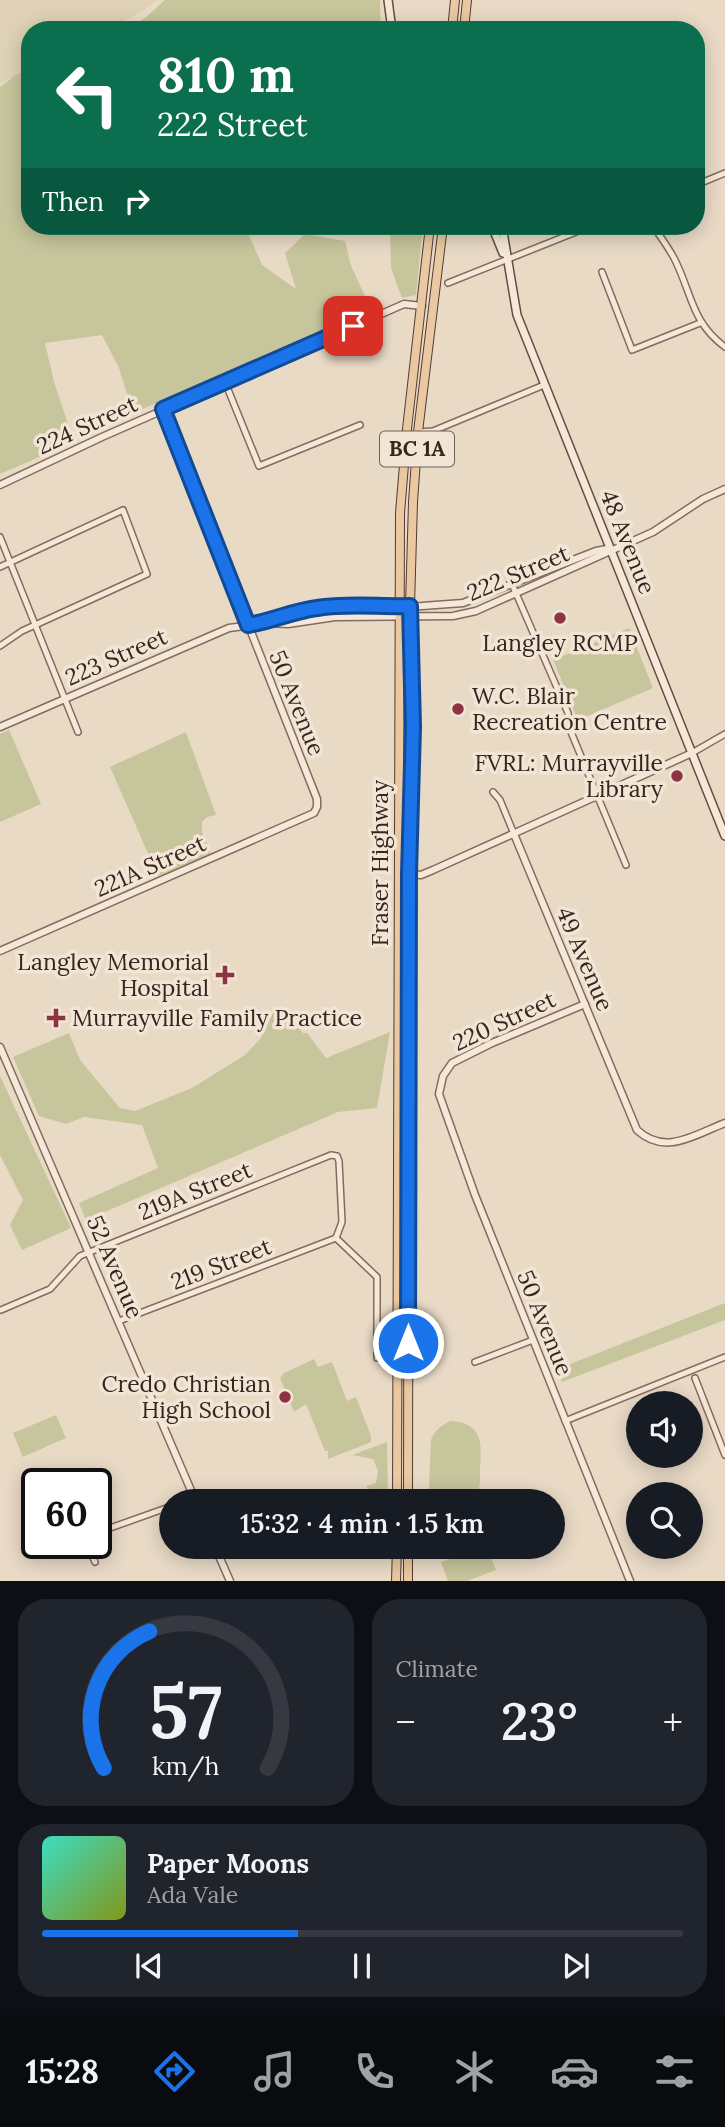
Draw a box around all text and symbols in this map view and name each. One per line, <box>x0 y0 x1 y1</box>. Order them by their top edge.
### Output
text: 810 m <box>157 43 294 105</box>
icon: left <box>42 49 133 140</box>
text: 222 Street <box>157 104 308 145</box>
icon: right <box>118 182 156 220</box>
text: Then <box>42 185 104 218</box>
pin <box>323 296 383 356</box>
icon: arrive <box>334 307 372 345</box>
street label: 224 Street <box>32 389 142 460</box>
road number: BC 1A <box>380 432 454 466</box>
street label: 48 Avenue <box>595 486 662 598</box>
street label: 222 Street <box>462 538 573 607</box>
marker: Langley RCMP <box>552 610 568 626</box>
street label: 223 Street <box>60 621 171 692</box>
place label: Langley RCMP <box>482 628 638 657</box>
street label: 50 Avenue <box>263 646 332 760</box>
place label: W.C. Blair Recreation Centre <box>472 681 667 736</box>
marker: W.C. Blair Recreation Centre <box>450 701 466 717</box>
place label: FVRL: Murrayville Library <box>474 748 664 803</box>
marker: FVRL: Murrayville Library <box>669 768 685 784</box>
street label: Fraser Highway <box>365 779 394 946</box>
street label: 221A Street <box>90 828 210 903</box>
street label: 49 Avenue <box>551 903 620 1015</box>
place label: Langley Memorial Hospital <box>17 947 209 1002</box>
marker: Langley Memorial Hospital <box>215 965 235 985</box>
street label: 220 Street <box>448 984 560 1057</box>
place label: Murrayville Family Practice <box>72 1003 362 1032</box>
marker: Murrayville Family Practice <box>46 1008 66 1028</box>
street label: 219A Street <box>134 1155 256 1226</box>
street label: 52 Avenue <box>81 1211 150 1323</box>
street label: 219 Street <box>166 1231 275 1296</box>
street label: 50 Avenue <box>511 1266 580 1380</box>
position arrow <box>371 1306 445 1380</box>
place label: Credo Christian High School <box>101 1369 271 1424</box>
marker: Credo Christian High School <box>277 1389 293 1405</box>
map controls <box>626 1391 703 1559</box>
button: sound <box>626 1391 703 1468</box>
speed limit sign: 60 <box>21 1468 112 1559</box>
button: search <box>626 1482 703 1559</box>
text: 15:32 · 4 min · 1.5 km <box>240 1507 484 1540</box>
text: Climate <box>396 1654 478 1683</box>
text: 57 <box>149 1666 222 1759</box>
text: 23° <box>501 1688 578 1754</box>
text: − <box>396 1698 416 1746</box>
text: + <box>663 1698 683 1746</box>
text: km/h <box>152 1750 220 1782</box>
text: Paper Moons <box>147 1847 309 1880</box>
text: Ada Vale <box>147 1880 238 1909</box>
icon: previous <box>130 1947 168 1985</box>
icon: pause <box>343 1947 381 1985</box>
icon: next <box>557 1947 595 1985</box>
icon: directions <box>150 2047 199 2096</box>
icon: music <box>250 2047 299 2096</box>
icon: phone <box>350 2047 399 2096</box>
icon: climate <box>450 2047 499 2096</box>
icon: car <box>550 2047 599 2096</box>
icon: filters <box>650 2047 699 2096</box>
text: 15:28 <box>26 2051 99 2092</box>

